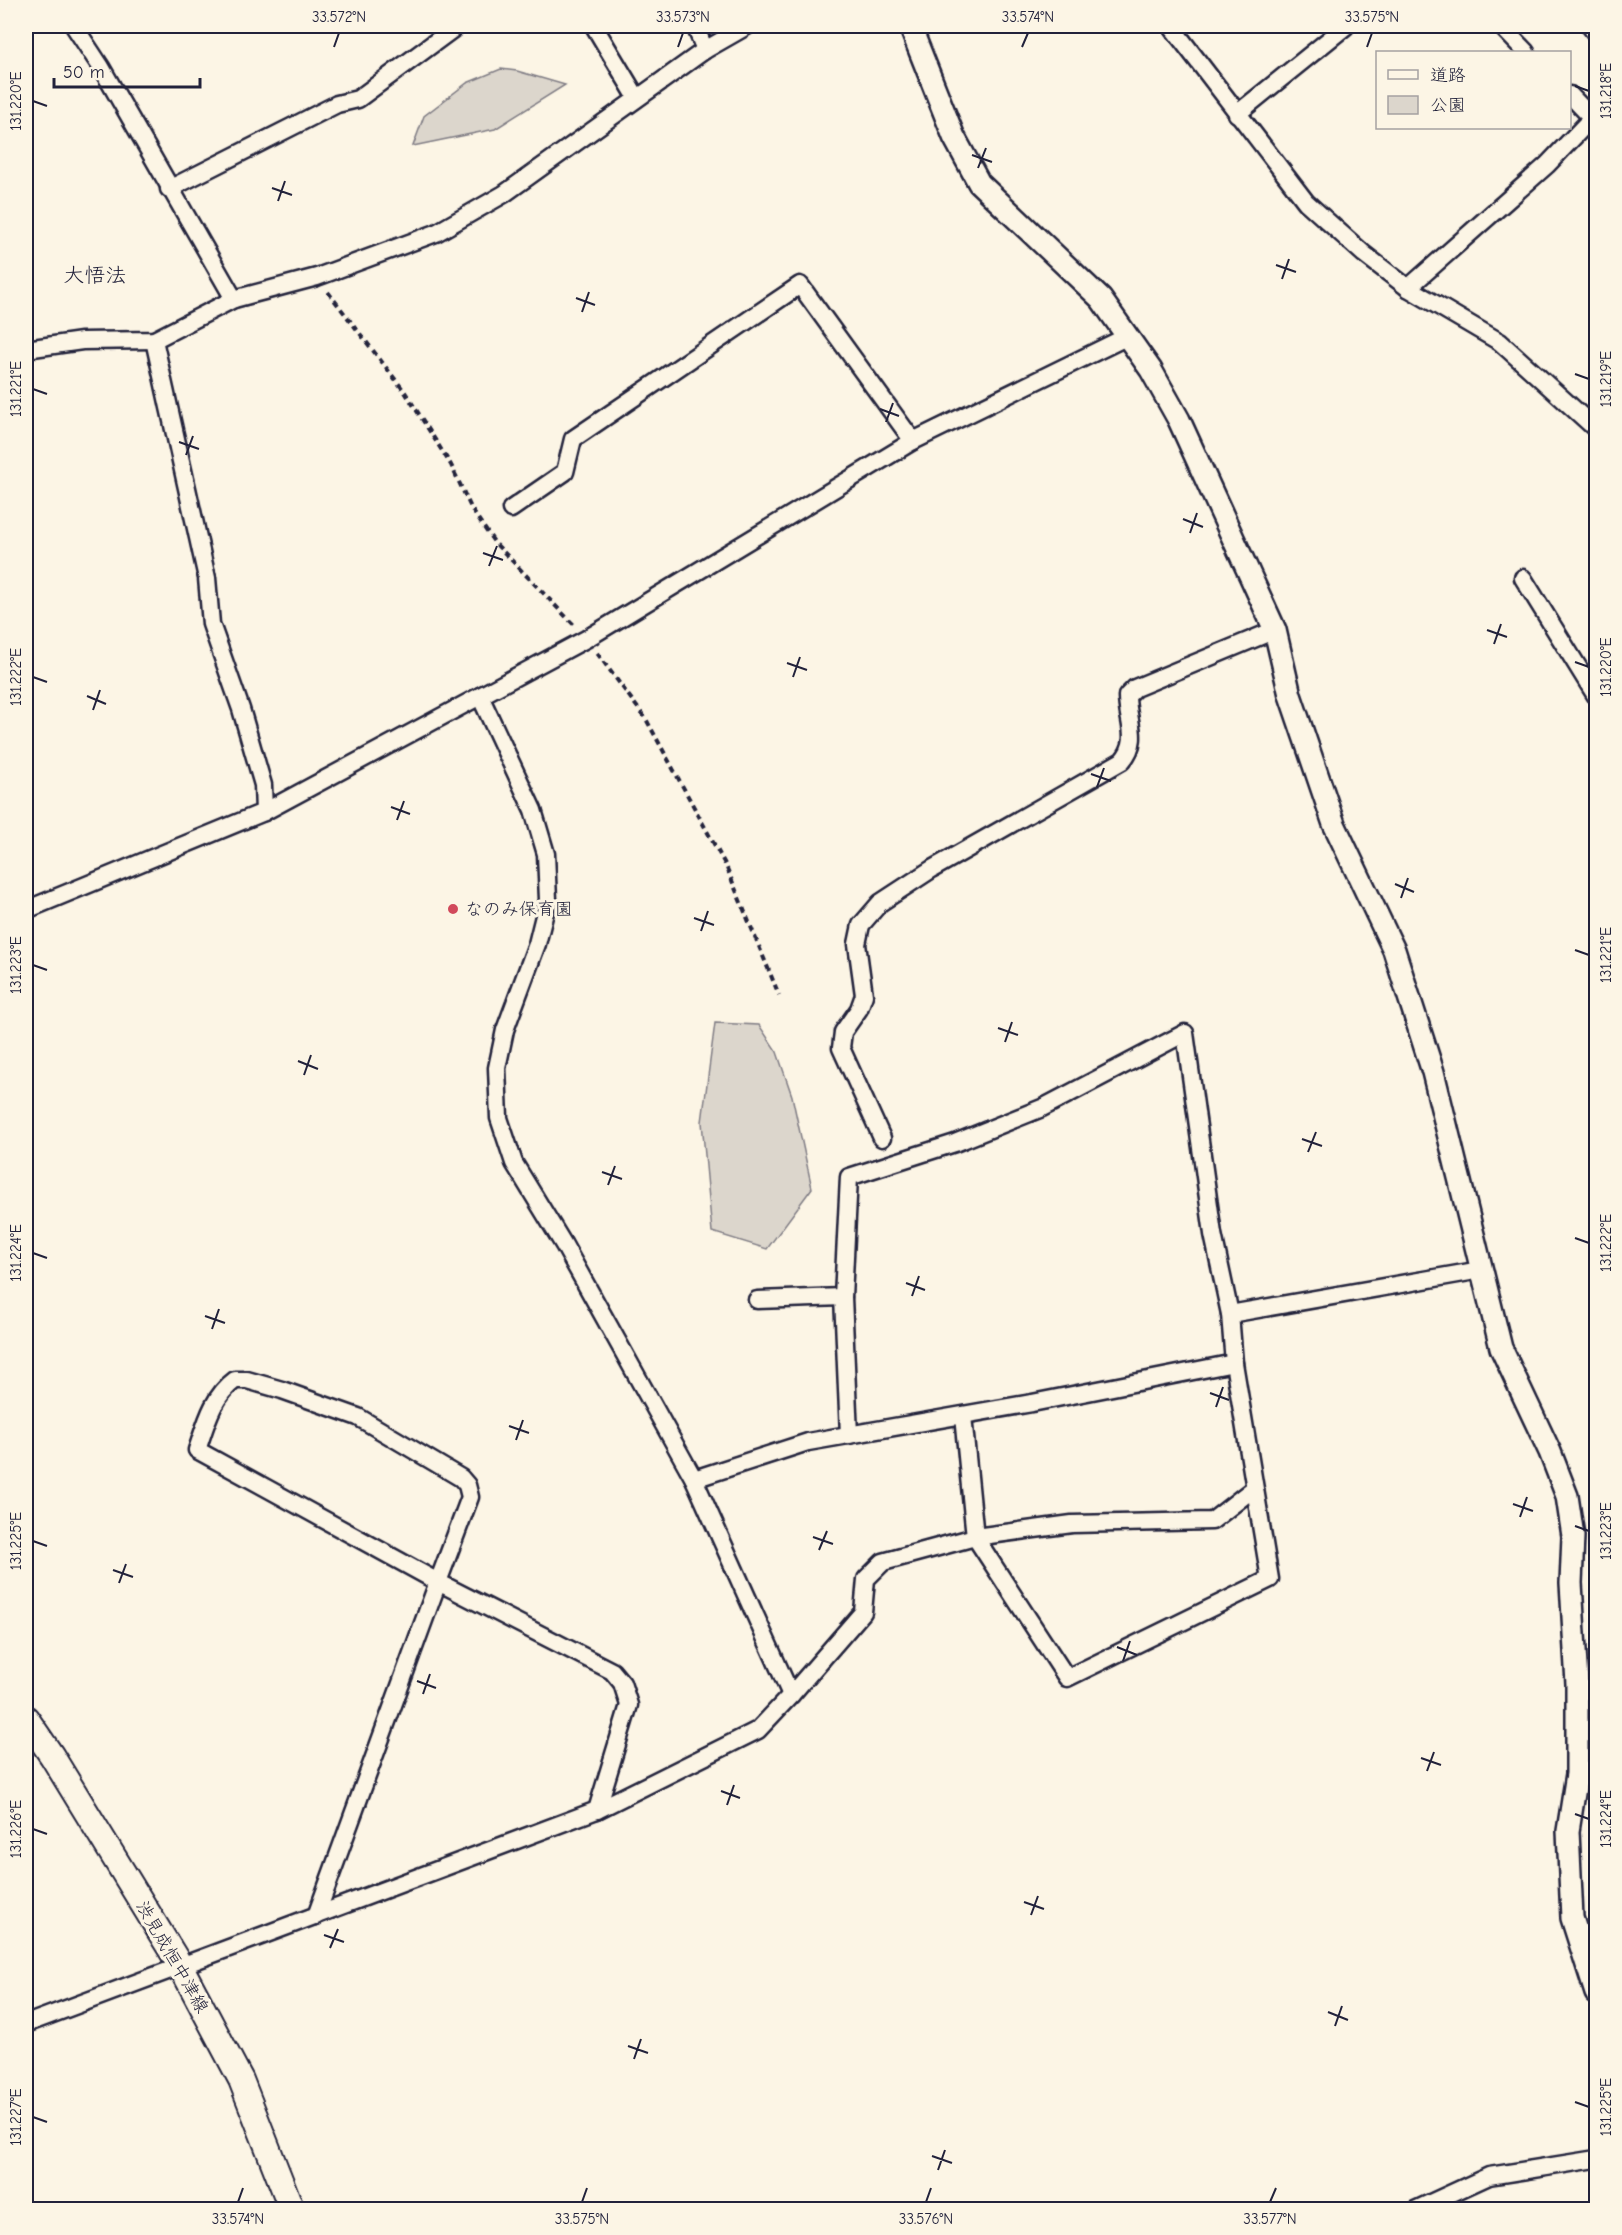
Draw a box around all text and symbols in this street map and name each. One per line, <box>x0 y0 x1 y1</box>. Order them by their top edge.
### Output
text: 33.572°N <box>312 8 366 26</box>
text: 33.573°N <box>656 8 710 26</box>
text: 33.574°N <box>1002 8 1054 26</box>
text: 33.575°N <box>1345 8 1399 26</box>
scale bar <box>54 51 200 89</box>
legend <box>1376 51 1571 129</box>
text: 50 m <box>63 62 105 83</box>
text: 131.218°E <box>1597 63 1615 119</box>
text: 道路 <box>1430 65 1466 86</box>
text: 131.220°E <box>7 71 25 131</box>
text: 公園 <box>1430 95 1466 116</box>
district label: 大悟法 <box>64 263 127 287</box>
text: 131.219°E <box>1597 351 1615 407</box>
text: 131.221°E <box>7 361 25 417</box>
text: 131.220°E <box>1597 637 1615 697</box>
text: 131.222°E <box>7 648 25 706</box>
place label: なのみ保育園 <box>465 899 573 920</box>
marker: なのみ保育園 <box>446 902 460 916</box>
text: 131.221°E <box>1597 927 1615 983</box>
text: 131.223°E <box>7 936 25 994</box>
text: 131.222°E <box>1597 1214 1615 1272</box>
text: 131.224°E <box>7 1224 25 1282</box>
text: 131.223°E <box>1597 1502 1615 1560</box>
text: 131.225°E <box>7 1512 25 1570</box>
text: 131.224°E <box>1597 1790 1615 1848</box>
text: 131.226°E <box>7 1800 25 1858</box>
street label: 渋見成恒中津線 <box>131 1897 213 2017</box>
text: 131.225°E <box>1597 2078 1615 2136</box>
text: 131.227°E <box>7 2088 25 2146</box>
text: 33.574°N <box>212 2210 264 2228</box>
text: 33.575°N <box>555 2210 609 2228</box>
text: 33.576°N <box>899 2210 953 2228</box>
text: 33.577°N <box>1243 2210 1297 2228</box>

